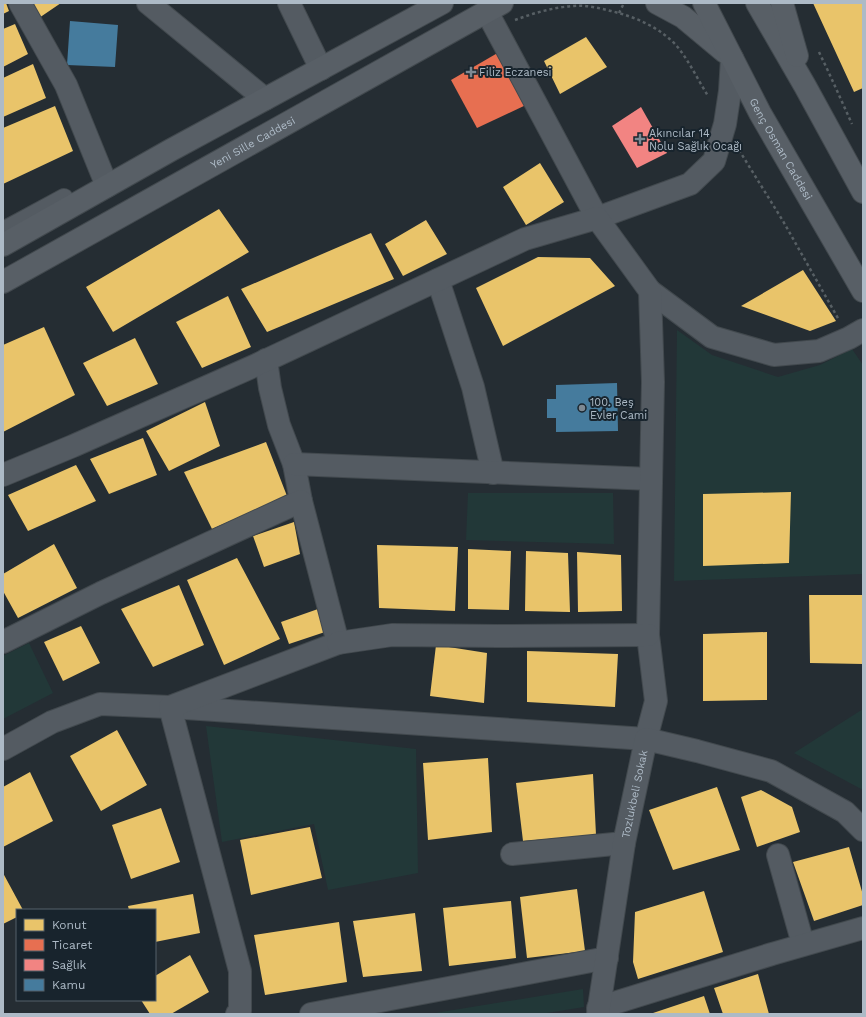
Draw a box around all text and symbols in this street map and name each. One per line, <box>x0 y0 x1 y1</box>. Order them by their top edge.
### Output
place label: Filiz Eczanesi <box>479 66 552 79</box>
marker: Filiz Eczanesi <box>466 67 476 77</box>
street label: Genç Osman Caddesi <box>747 96 815 202</box>
street label: Yeni Sille Caddesi <box>208 114 297 171</box>
place label: Akıncılar 14 Nolu Sağlık Ocağı <box>649 127 742 153</box>
marker: Akıncılar 14 Nolu Sağlık Ocağı <box>634 133 646 145</box>
place label: 100. Beş Evler Cami <box>590 396 647 422</box>
marker: 100. Beş Evler Cami <box>577 403 587 413</box>
street label: Tozlukbeli Sokak <box>619 749 650 839</box>
legend <box>16 909 156 1001</box>
text: Konut <box>52 918 86 932</box>
text: Ticaret <box>52 938 92 952</box>
text: Sağlık <box>52 958 87 972</box>
text: Kamu <box>52 978 85 992</box>

